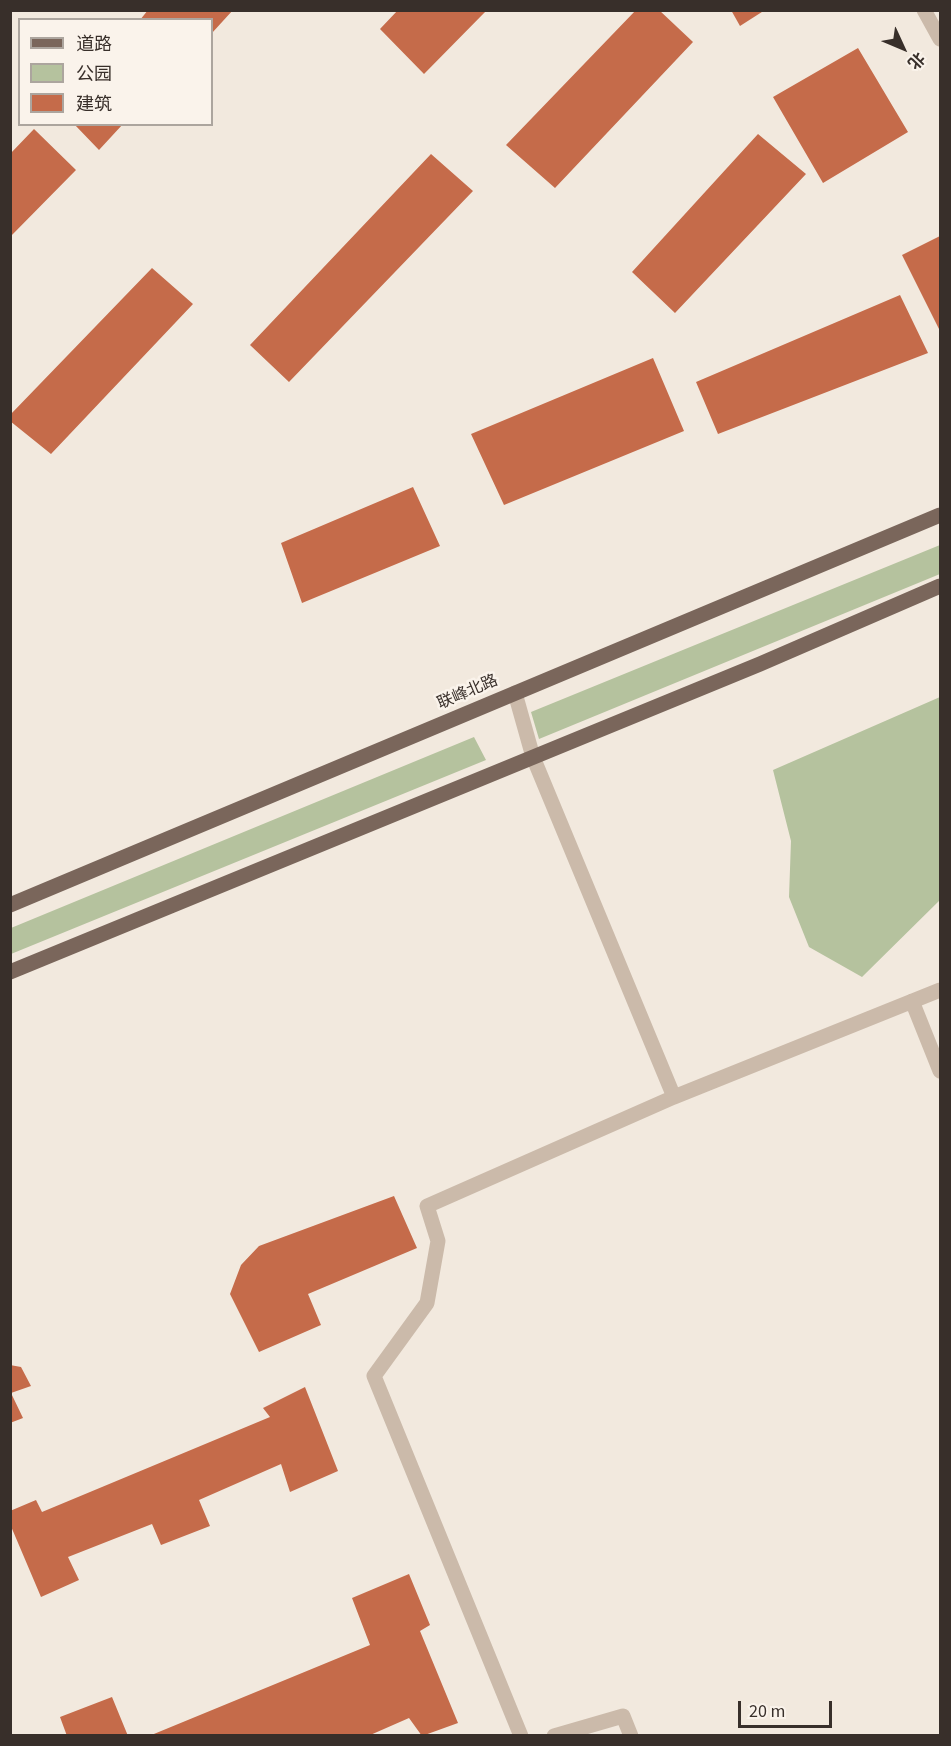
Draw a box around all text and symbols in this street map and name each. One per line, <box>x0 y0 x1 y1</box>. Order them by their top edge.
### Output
legend <box>18 18 213 126</box>
north arrow <box>873 18 933 78</box>
text: 道路 <box>76 32 112 57</box>
text: 北 <box>902 47 929 74</box>
text: 公园 <box>76 62 112 87</box>
text: 建筑 <box>76 92 112 117</box>
street label: 联峰北路 <box>435 672 501 714</box>
scale bar <box>741 1689 836 1727</box>
text: 20 m <box>749 1699 785 1724</box>

